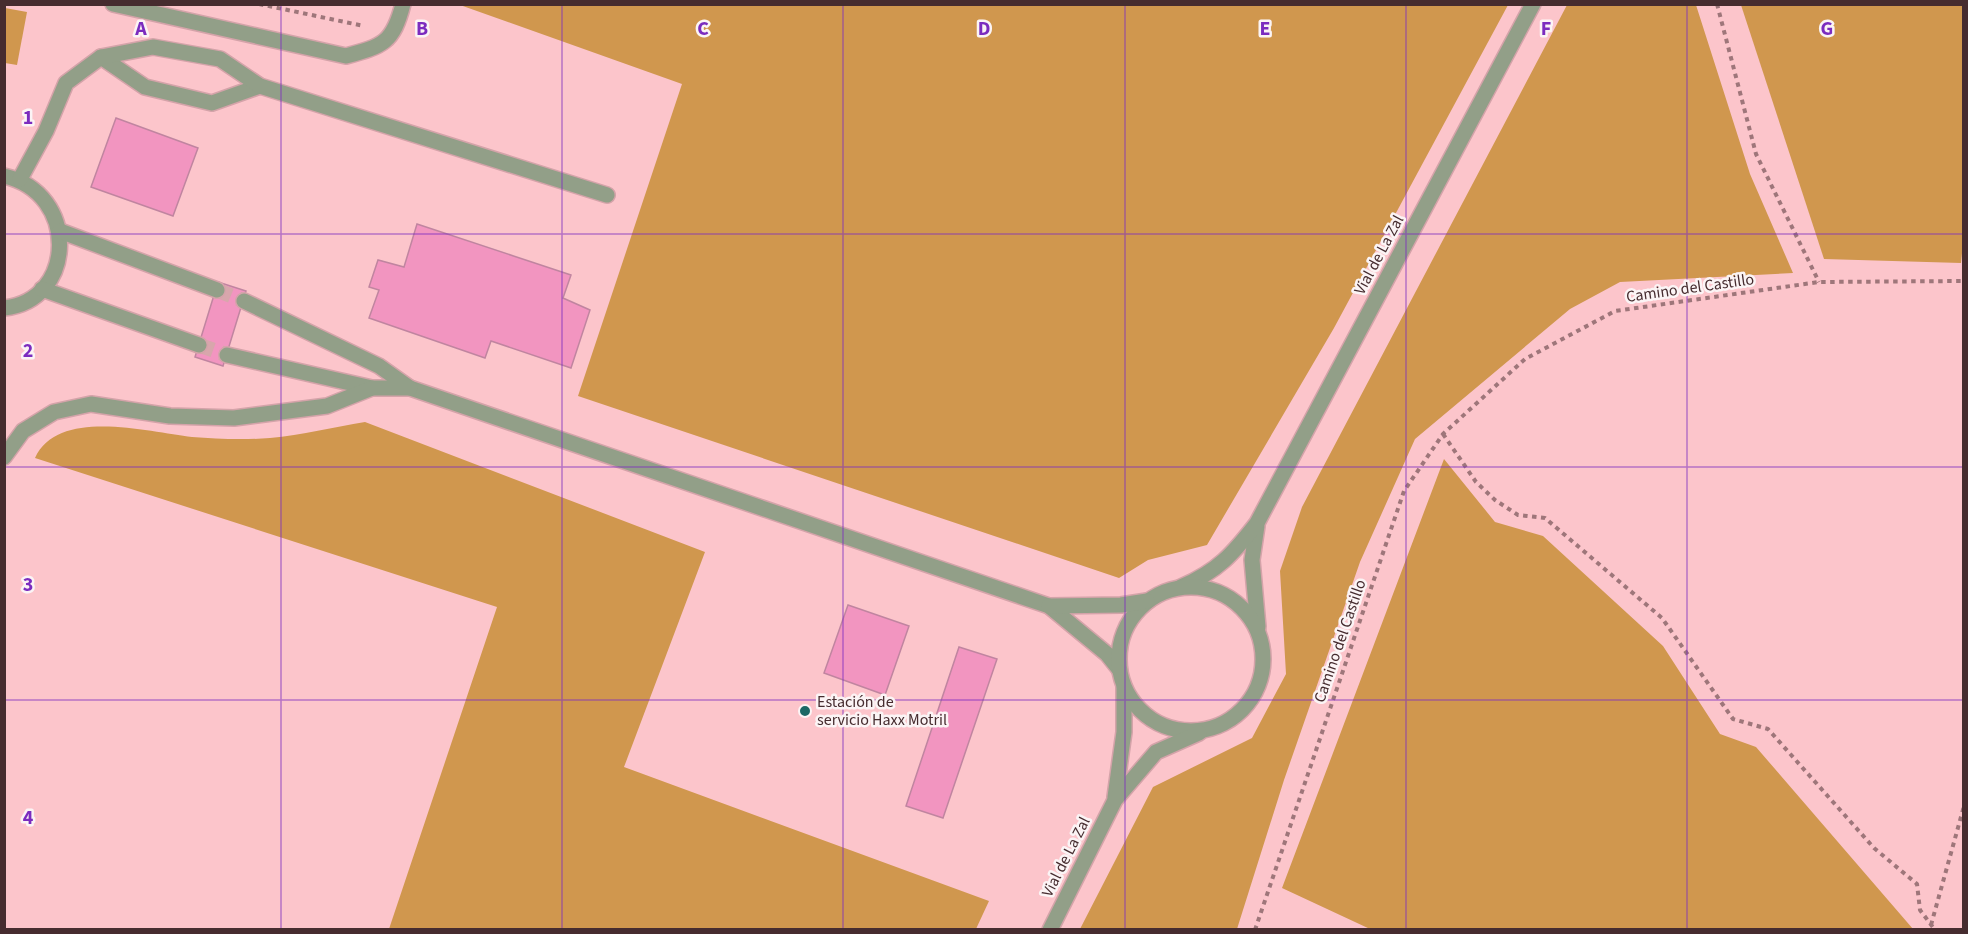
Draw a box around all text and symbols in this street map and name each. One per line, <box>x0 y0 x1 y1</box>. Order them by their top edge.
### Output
text: A <box>134 15 147 43</box>
text: B <box>416 15 428 43</box>
text: C <box>697 15 709 43</box>
text: D <box>978 15 990 43</box>
text: E <box>1260 15 1270 43</box>
text: F <box>1541 15 1551 43</box>
text: G <box>1821 15 1833 43</box>
text: 1 <box>23 104 33 132</box>
street label: Vial de La Zal <box>1349 211 1409 299</box>
street label: Camino del Castillo <box>1625 268 1755 308</box>
text: 2 <box>23 337 33 365</box>
text: 3 <box>23 571 33 599</box>
street label: Camino del Castillo <box>1309 576 1371 706</box>
place label: Estación de servicio Haxx Motril <box>817 691 947 731</box>
marker: Estación de servicio Haxx Motril <box>798 704 812 718</box>
text: 4 <box>23 804 34 832</box>
street label: Vial de La Zal <box>1036 813 1096 901</box>

